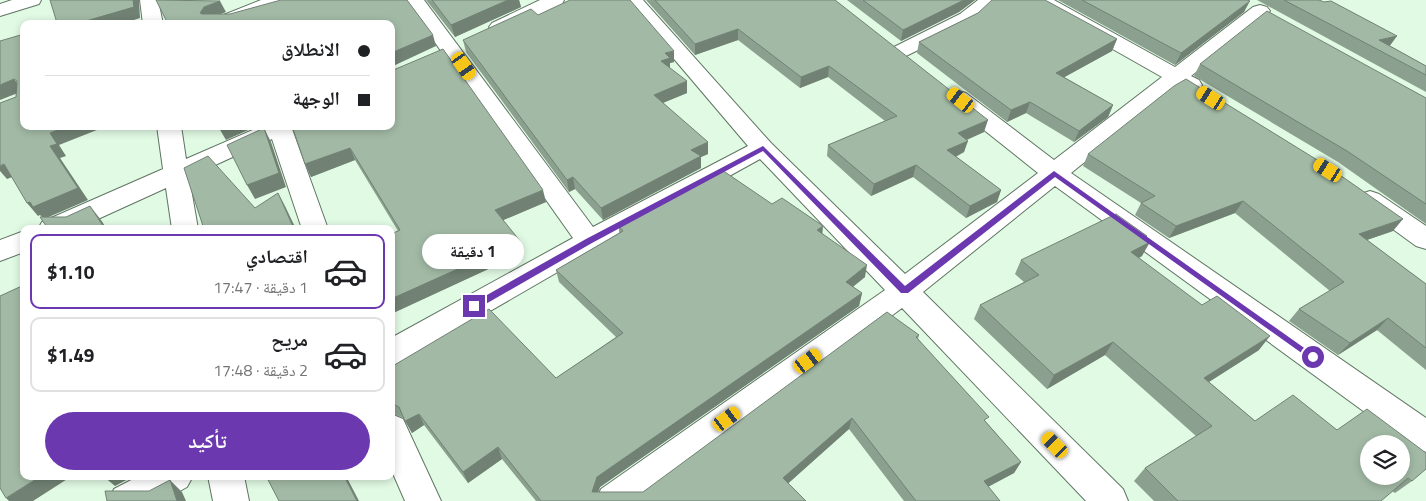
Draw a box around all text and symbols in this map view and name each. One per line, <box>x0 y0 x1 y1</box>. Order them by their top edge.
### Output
text: الانطلاق <box>281 34 340 63</box>
car <box>449 49 478 83</box>
text: الوجهة <box>292 83 340 112</box>
car <box>1194 84 1227 112</box>
car <box>944 85 977 115</box>
car <box>1311 156 1344 184</box>
callout: 1 دقيقة <box>423 234 525 268</box>
text: 1 دقيقة <box>450 239 496 263</box>
text: اقتصادي <box>246 241 308 270</box>
icon: car <box>323 249 368 294</box>
text: $1.10 <box>47 257 94 286</box>
text: 1 دقيقة · 17:47 <box>213 275 308 299</box>
route end <box>463 295 485 317</box>
text: مريح <box>271 324 308 353</box>
icon: car <box>323 332 368 377</box>
text: $1.49 <box>47 340 94 369</box>
car <box>791 346 824 376</box>
route start <box>1302 346 1324 368</box>
text: 2 دقيقة · 17:48 <box>213 358 308 382</box>
car <box>710 404 743 434</box>
button: تأكيد <box>45 412 370 470</box>
car <box>1039 429 1070 461</box>
map controls <box>1360 435 1410 485</box>
button: layers <box>1360 435 1410 485</box>

